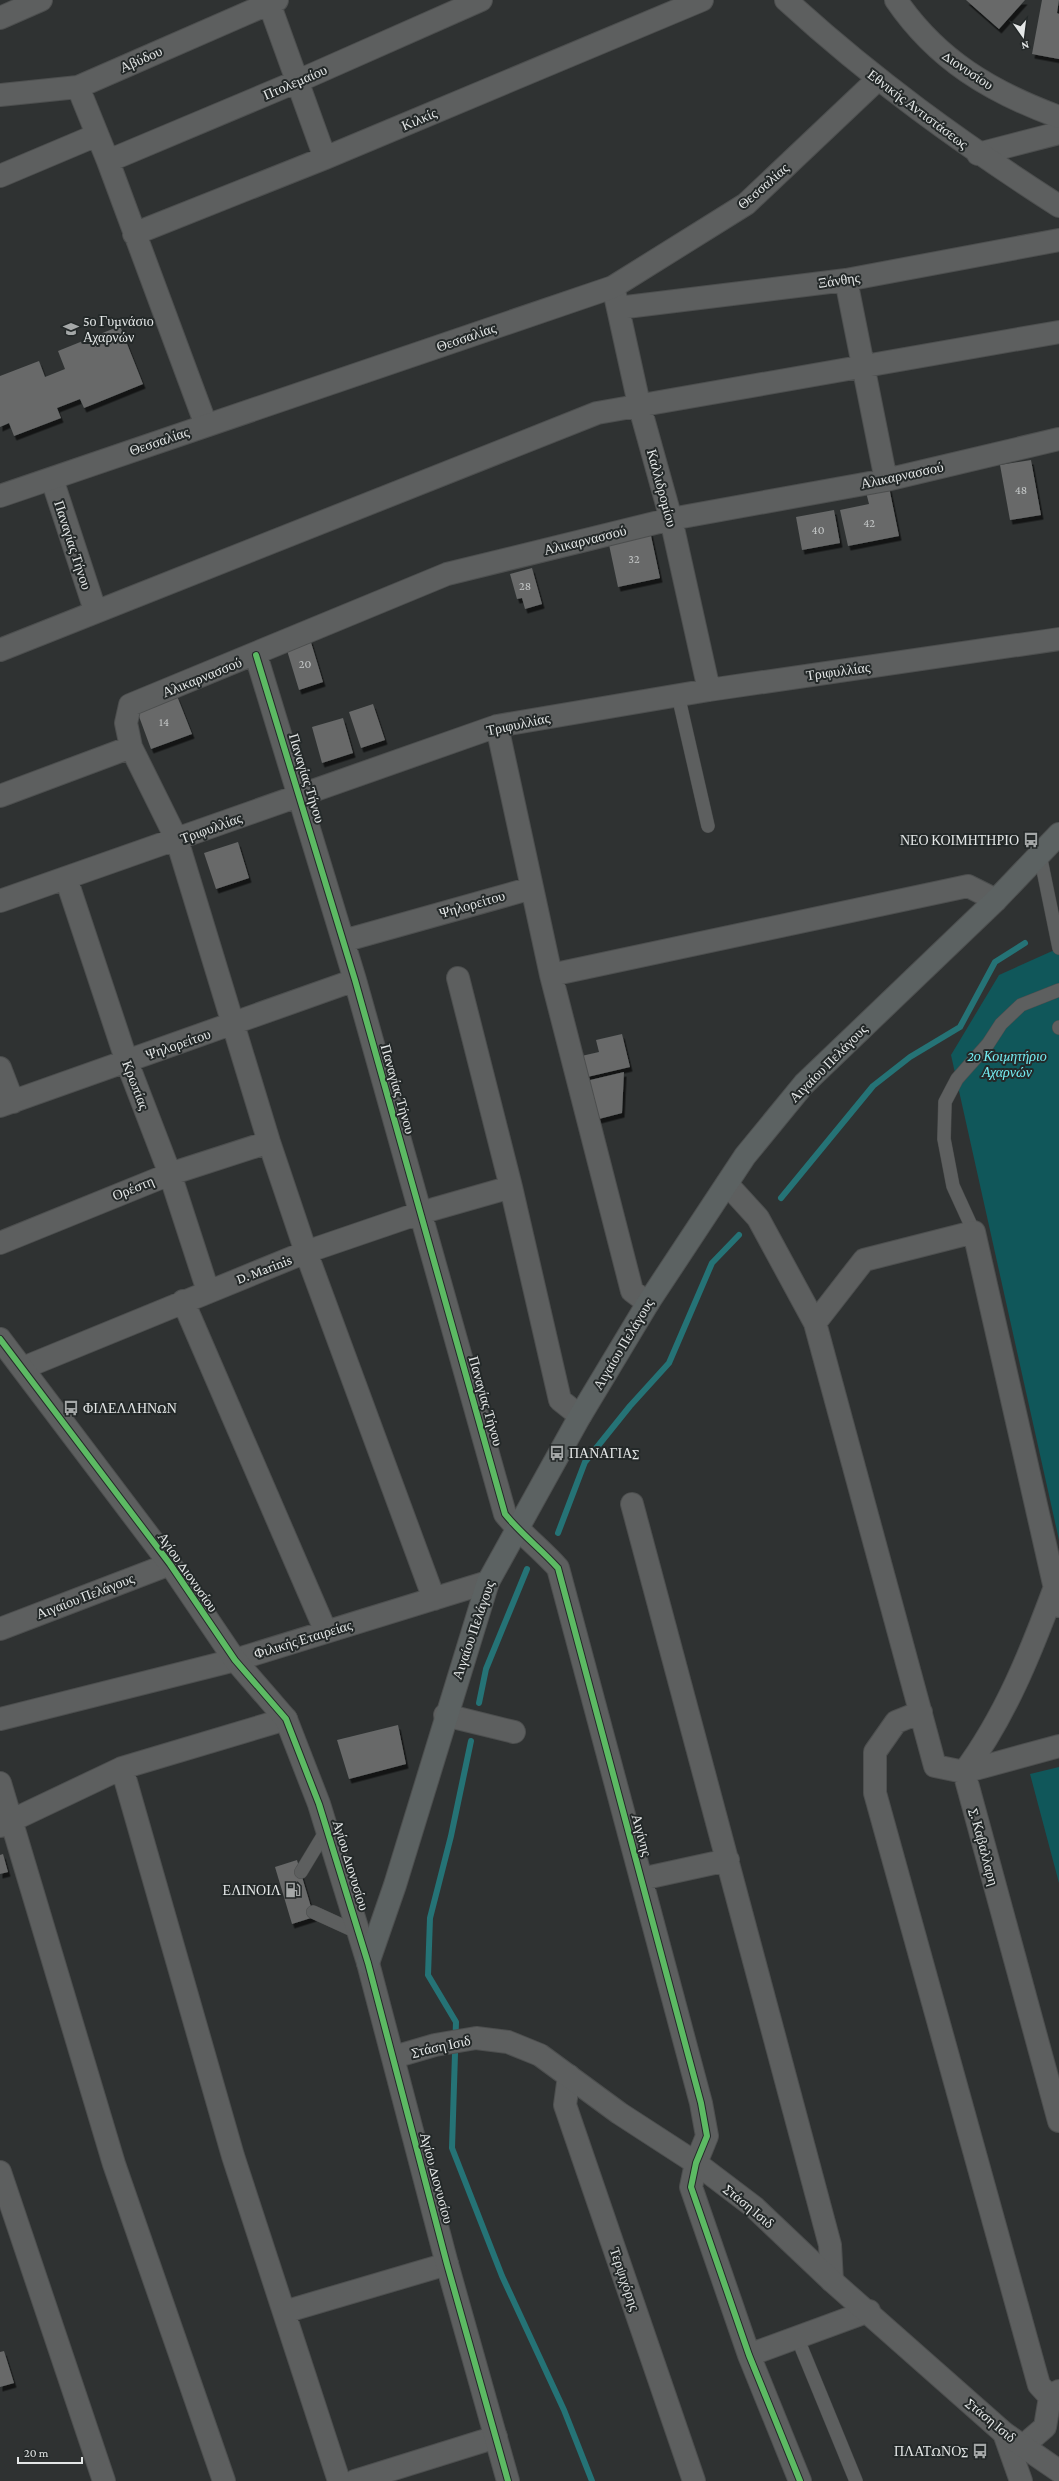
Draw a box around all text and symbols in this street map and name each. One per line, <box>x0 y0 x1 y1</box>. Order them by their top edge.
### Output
north arrow <box>1003 16 1043 56</box>
text: N <box>1020 39 1031 53</box>
street label: Αβύδου <box>117 43 165 75</box>
street label: Διονυσίου <box>939 47 997 93</box>
street label: Πτολεμαίου <box>261 61 329 103</box>
street label: Εθνικής Αντιστάσεως <box>865 66 972 152</box>
street label: Κιλκίς <box>399 104 440 134</box>
street label: Θεσσαλίας <box>734 159 792 212</box>
street label: Ξάνθης <box>817 269 861 291</box>
place label: 5ο Γυμνάσιο Αχαρνών <box>83 313 154 345</box>
street label: Θεσσαλίας <box>434 319 498 355</box>
school or university icon: 5ο Γυμνάσιο Αχαρνών <box>62 320 80 338</box>
street label: Θεσσαλίας <box>127 423 191 459</box>
street label: Καλλιδρομίου <box>644 447 680 529</box>
street label: Αλικαρνασσού <box>859 458 945 492</box>
house number: 48 <box>1015 483 1027 497</box>
street label: Παναγίας Τήνου <box>51 498 95 592</box>
house number: 42 <box>863 516 875 530</box>
street label: Αλικαρνασσού <box>542 522 628 558</box>
house number: 40 <box>812 523 825 537</box>
house number: 32 <box>628 552 640 566</box>
house number: 28 <box>519 579 531 593</box>
street label: Αλικαρνασσού <box>160 654 244 700</box>
house number: 20 <box>299 657 311 671</box>
street label: Τριφυλλίας <box>805 659 872 683</box>
street label: Τριφυλλίας <box>485 709 552 739</box>
house number: 14 <box>159 715 169 729</box>
street label: Παναγίας Τήνου <box>286 731 328 825</box>
street label: Τριφυλλίας <box>178 809 244 847</box>
bus stop icon: ΝΕΟ ΚΟΙΜΗΤΗΡΙΟ <box>1022 831 1040 849</box>
place label: ΝΕΟ ΚΟΙΜΗΤΗΡΙΟ <box>900 832 1019 848</box>
street label: Ψηλορείτου <box>437 887 507 921</box>
street label: Αιγαίου Πελάγους <box>786 1020 871 1105</box>
street label: Ψηλορείτου <box>143 1025 213 1063</box>
street label: Παναγίας Τήνου <box>378 1042 418 1136</box>
park label: 2ο Κοιμητήριο Αχαρνών <box>967 1048 1047 1080</box>
street label: Κρωπίας <box>119 1058 153 1112</box>
street label: Ορέστη <box>110 1172 156 1204</box>
street label: D. Marinis <box>234 1251 294 1287</box>
street label: Αιγαίου Πελάγους <box>589 1295 657 1392</box>
street label: Παναγίας Τήνου <box>466 1354 506 1448</box>
bus stop icon: ΦΙΛΕΛΛΗΝΩΝ <box>62 1399 80 1417</box>
place label: ΦΙΛΕΛΛΗΝΩΝ <box>83 1400 177 1416</box>
bus stop icon: ΠΑΝΑΓΙΑΣ <box>548 1444 566 1462</box>
place label: ΠΑΝΑΓΙΑΣ <box>569 1445 639 1461</box>
street label: Αγίου Διονυσίου <box>155 1529 221 1615</box>
street label: Αιγαίου Πελάγους <box>34 1570 137 1622</box>
street label: Αιγαίου Πελάγους <box>449 1578 498 1682</box>
street label: Φιλικής Εταιρείας <box>252 1616 354 1662</box>
street label: Σ. Καβαλλαρη <box>966 1807 1002 1887</box>
street label: Αιγίνης <box>629 1812 655 1858</box>
street label: Αγίου Διονυσίου <box>330 1818 372 1912</box>
fuel station icon: ΕΛΙΝΟΙΛ <box>284 1881 302 1899</box>
place label: ΕΛΙΝΟΙΛ <box>223 1882 282 1898</box>
street label: Στάση Ισιδ <box>410 2032 472 2060</box>
street label: Αγίου Διονυσίου <box>417 2131 457 2225</box>
street label: Στάση Ισιδ <box>721 2181 777 2232</box>
street label: Τερψιχόρης <box>607 2245 643 2313</box>
street label: Στάση Ισιδ <box>963 2395 1019 2446</box>
scale bar <box>18 2439 82 2465</box>
bus stop icon: ΠΛΑΤΩΝΟΣ <box>971 2442 989 2460</box>
place label: ΠΛΑΤΩΝΟΣ <box>894 2443 968 2459</box>
text: 20 m <box>24 2446 49 2460</box>

